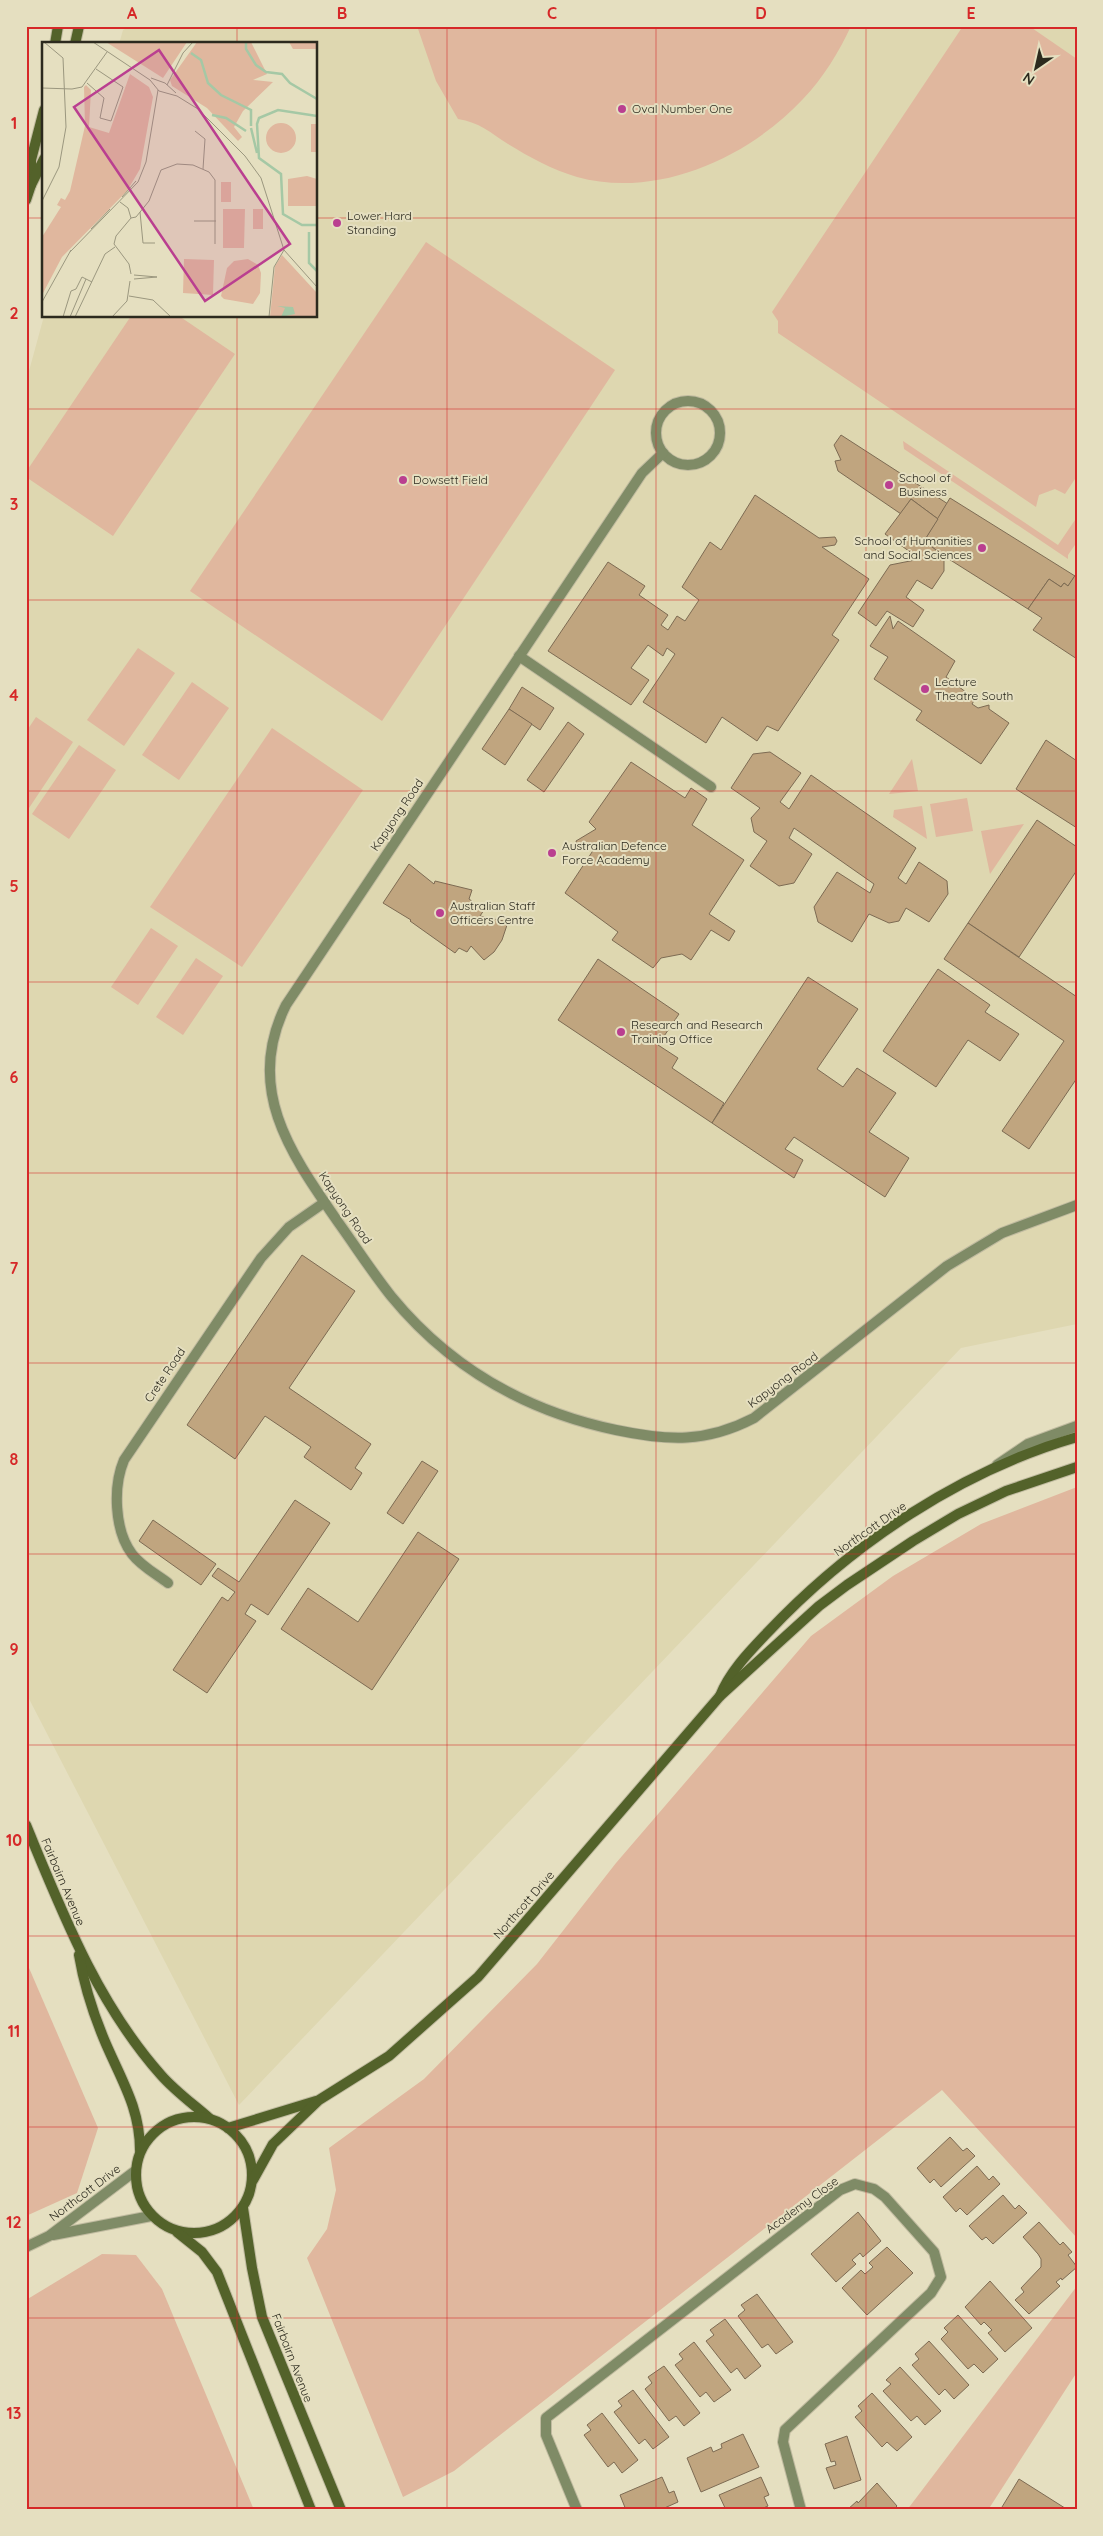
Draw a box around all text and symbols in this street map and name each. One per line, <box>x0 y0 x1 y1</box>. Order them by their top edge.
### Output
text: A <box>127 3 138 23</box>
text: B <box>337 3 347 23</box>
text: C <box>547 3 557 23</box>
text: D <box>755 3 767 23</box>
text: E <box>966 3 976 23</box>
inset map <box>42 42 318 318</box>
north arrow <box>1010 42 1060 92</box>
text: N <box>1019 68 1038 89</box>
place label: Oval Number One <box>632 101 732 116</box>
marker: Oval Number One <box>616 103 628 115</box>
text: 1 <box>11 113 17 133</box>
place label: Lower Hard Standing <box>347 208 412 237</box>
marker: Lower Hard Standing <box>331 217 343 229</box>
text: 2 <box>9 303 19 323</box>
place label: School of Business <box>899 470 952 499</box>
place label: Dowsett Field <box>413 472 488 487</box>
marker: Dowsett Field <box>397 474 409 486</box>
marker: School of Business <box>883 479 895 491</box>
text: 3 <box>10 494 18 514</box>
place label: School of Humanities and Social Sciences <box>855 533 972 562</box>
marker: School of Humanities and Social Sciences <box>976 542 988 554</box>
place label: Lecture Theatre South <box>935 674 1013 703</box>
marker: Lecture Theatre South <box>919 683 931 695</box>
text: 4 <box>9 685 19 705</box>
street label: Kapyong Road <box>367 776 426 854</box>
place label: Australian Defence Force Academy <box>562 838 667 867</box>
marker: Australian Defence Force Academy <box>546 847 558 859</box>
text: 5 <box>9 876 19 896</box>
place label: Australian Staff Officers Centre <box>450 898 536 927</box>
marker: Australian Staff Officers Centre <box>434 907 446 919</box>
place label: Research and Research Training Office <box>631 1017 763 1046</box>
marker: Research and Research Training Office <box>615 1026 627 1038</box>
text: 6 <box>10 1067 19 1087</box>
street label: Kapyong Road <box>316 1169 375 1247</box>
text: 7 <box>10 1258 19 1278</box>
street label: Crete Road <box>141 1344 188 1405</box>
street label: Kapyong Road <box>745 1348 821 1411</box>
text: 8 <box>10 1449 19 1469</box>
street label: Northcott Drive <box>830 1498 909 1559</box>
text: 9 <box>9 1639 19 1659</box>
text: 10 <box>6 1830 22 1850</box>
street label: Fairbairn Avenue <box>38 1836 89 1928</box>
street label: Northcott Drive <box>490 1867 557 1942</box>
text: 11 <box>8 2021 20 2041</box>
street label: Northcott Drive <box>46 2161 123 2224</box>
street label: Academy Close <box>762 2173 841 2236</box>
text: 12 <box>6 2212 22 2232</box>
street label: Fairbairn Avenue <box>269 2311 316 2405</box>
text: 13 <box>7 2403 21 2423</box>

